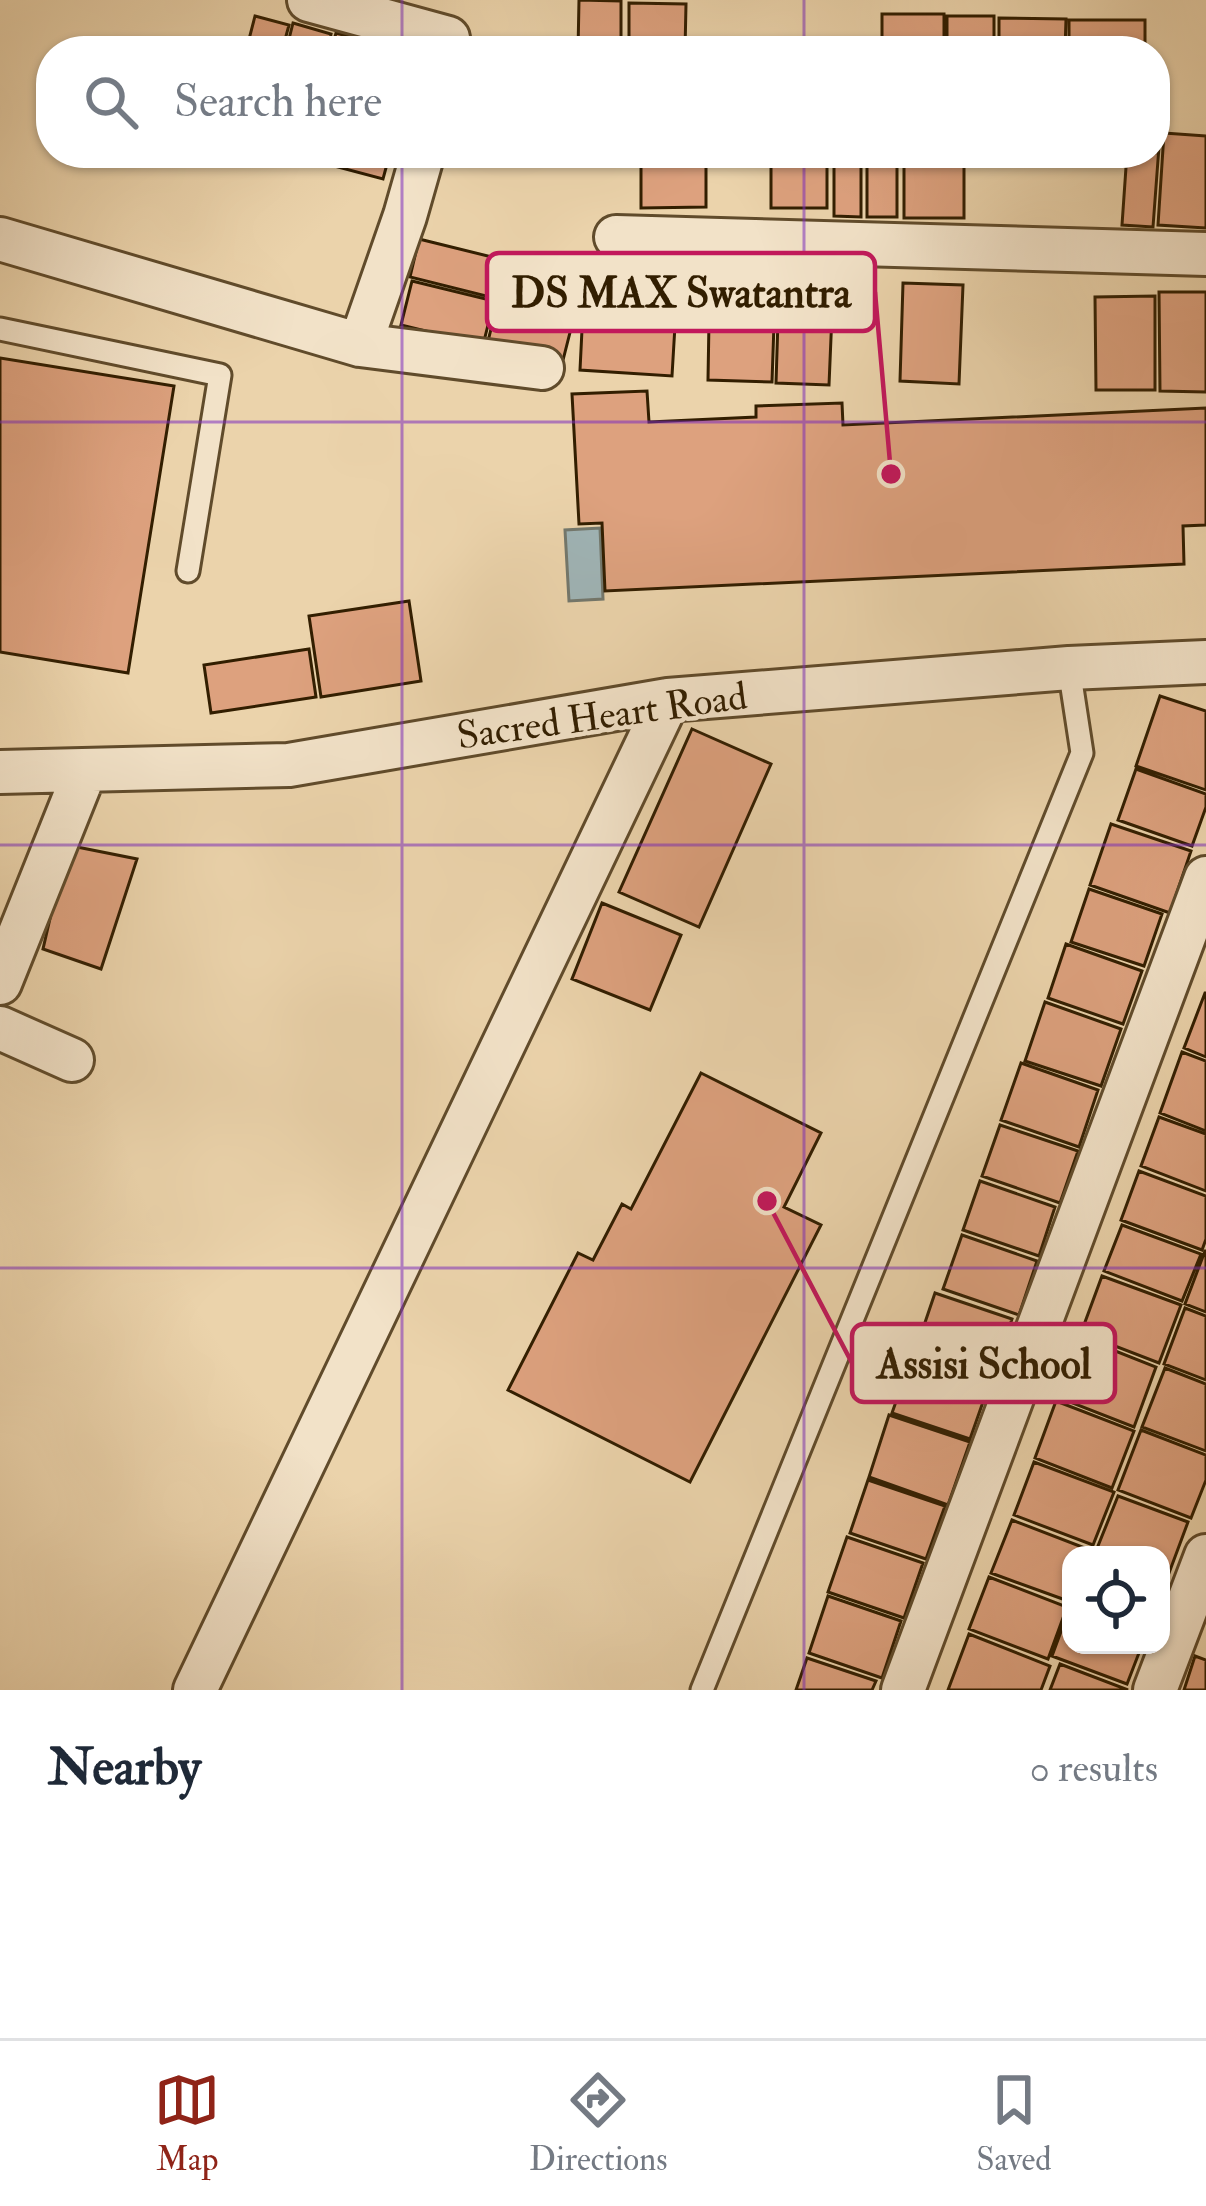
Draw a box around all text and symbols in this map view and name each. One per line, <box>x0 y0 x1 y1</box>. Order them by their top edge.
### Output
search box <box>36 36 1170 168</box>
icon: search <box>78 69 144 135</box>
text: Search here <box>174 74 382 130</box>
callout: DS MAX Swatantra <box>487 253 875 331</box>
text: DS MAX Swatantra <box>511 268 853 320</box>
street label: Sacred Heart Road <box>454 671 750 761</box>
callout: Assisi School <box>852 1324 1115 1402</box>
text: Assisi School <box>875 1339 1091 1391</box>
map controls <box>1062 1546 1170 1654</box>
button: locate <box>1062 1546 1170 1654</box>
text: Nearby <box>48 1736 201 1800</box>
text: 0 results <box>1030 1744 1158 1793</box>
tab: Map <box>154 2067 220 2180</box>
tab: Directions <box>529 2067 668 2180</box>
tab: Saved <box>976 2067 1052 2180</box>

